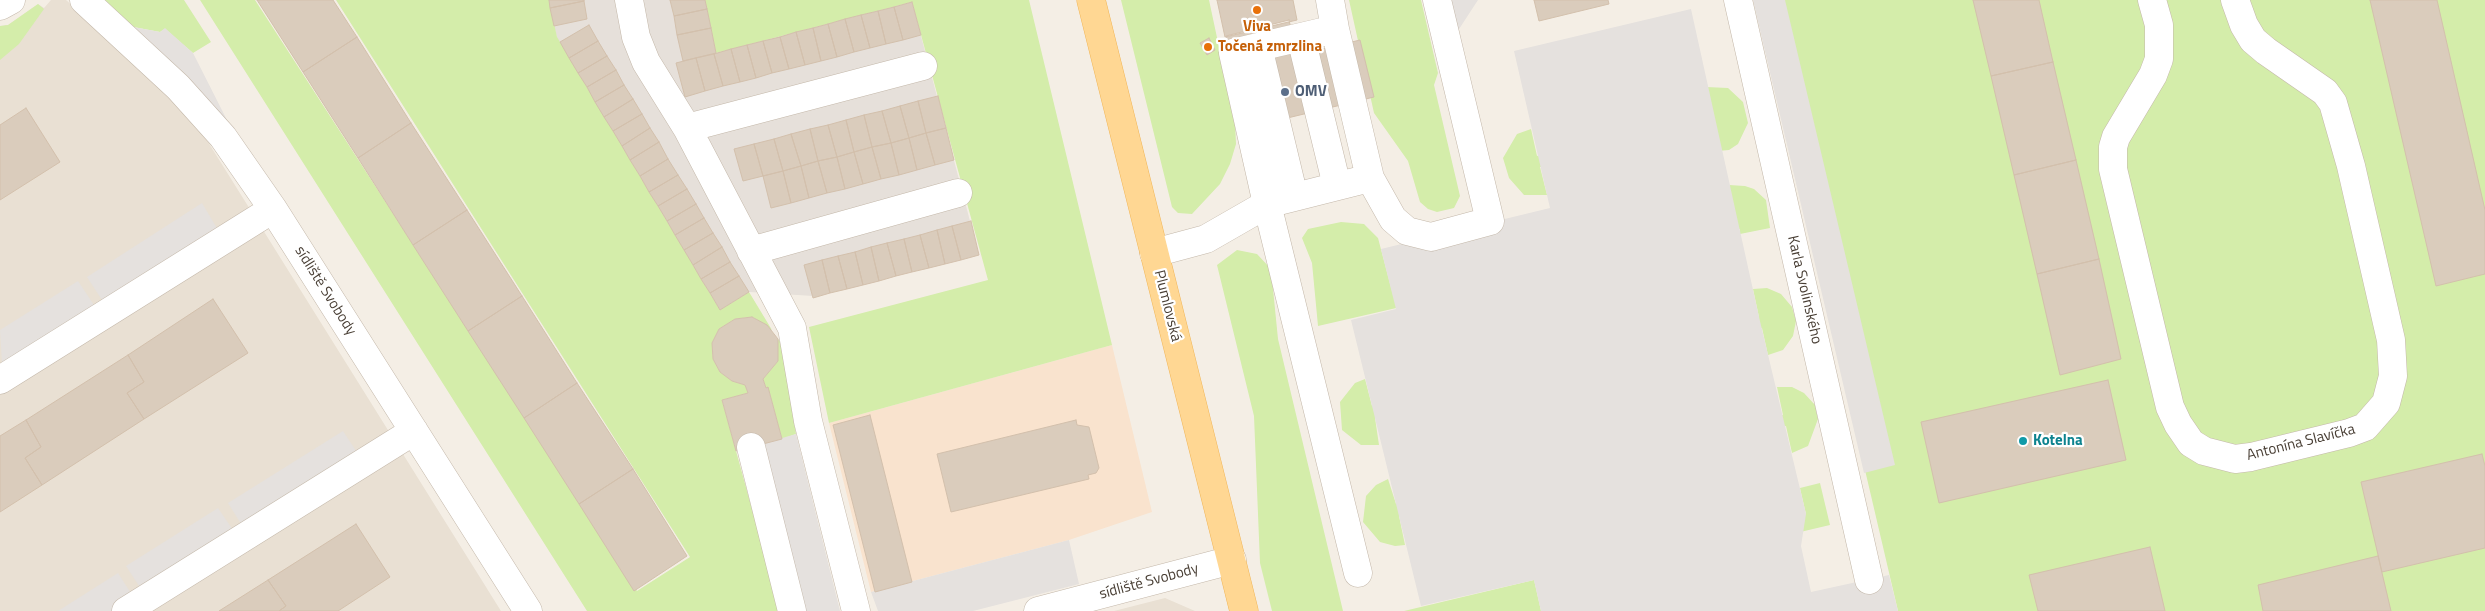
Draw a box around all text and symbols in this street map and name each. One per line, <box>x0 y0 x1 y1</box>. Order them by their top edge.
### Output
marker: Viva <box>1251 4 1263 16</box>
place label: Viva <box>1243 18 1271 36</box>
place label: Točená zmrzlina <box>1218 38 1322 56</box>
marker: Točená zmrzlina <box>1202 41 1214 53</box>
place label: OMV <box>1295 83 1327 101</box>
marker: OMV <box>1279 86 1291 98</box>
street label: Karla Svolinského <box>1783 234 1825 346</box>
street label: sídliště Svobody <box>290 243 360 339</box>
street label: Plumlovská <box>1149 268 1185 344</box>
street label: Antonína Slavíčka <box>2245 421 2357 465</box>
place label: Kotelna <box>2033 432 2083 450</box>
marker: Kotelna <box>2017 435 2029 447</box>
street label: sídliště Svobody <box>1097 560 1201 604</box>

